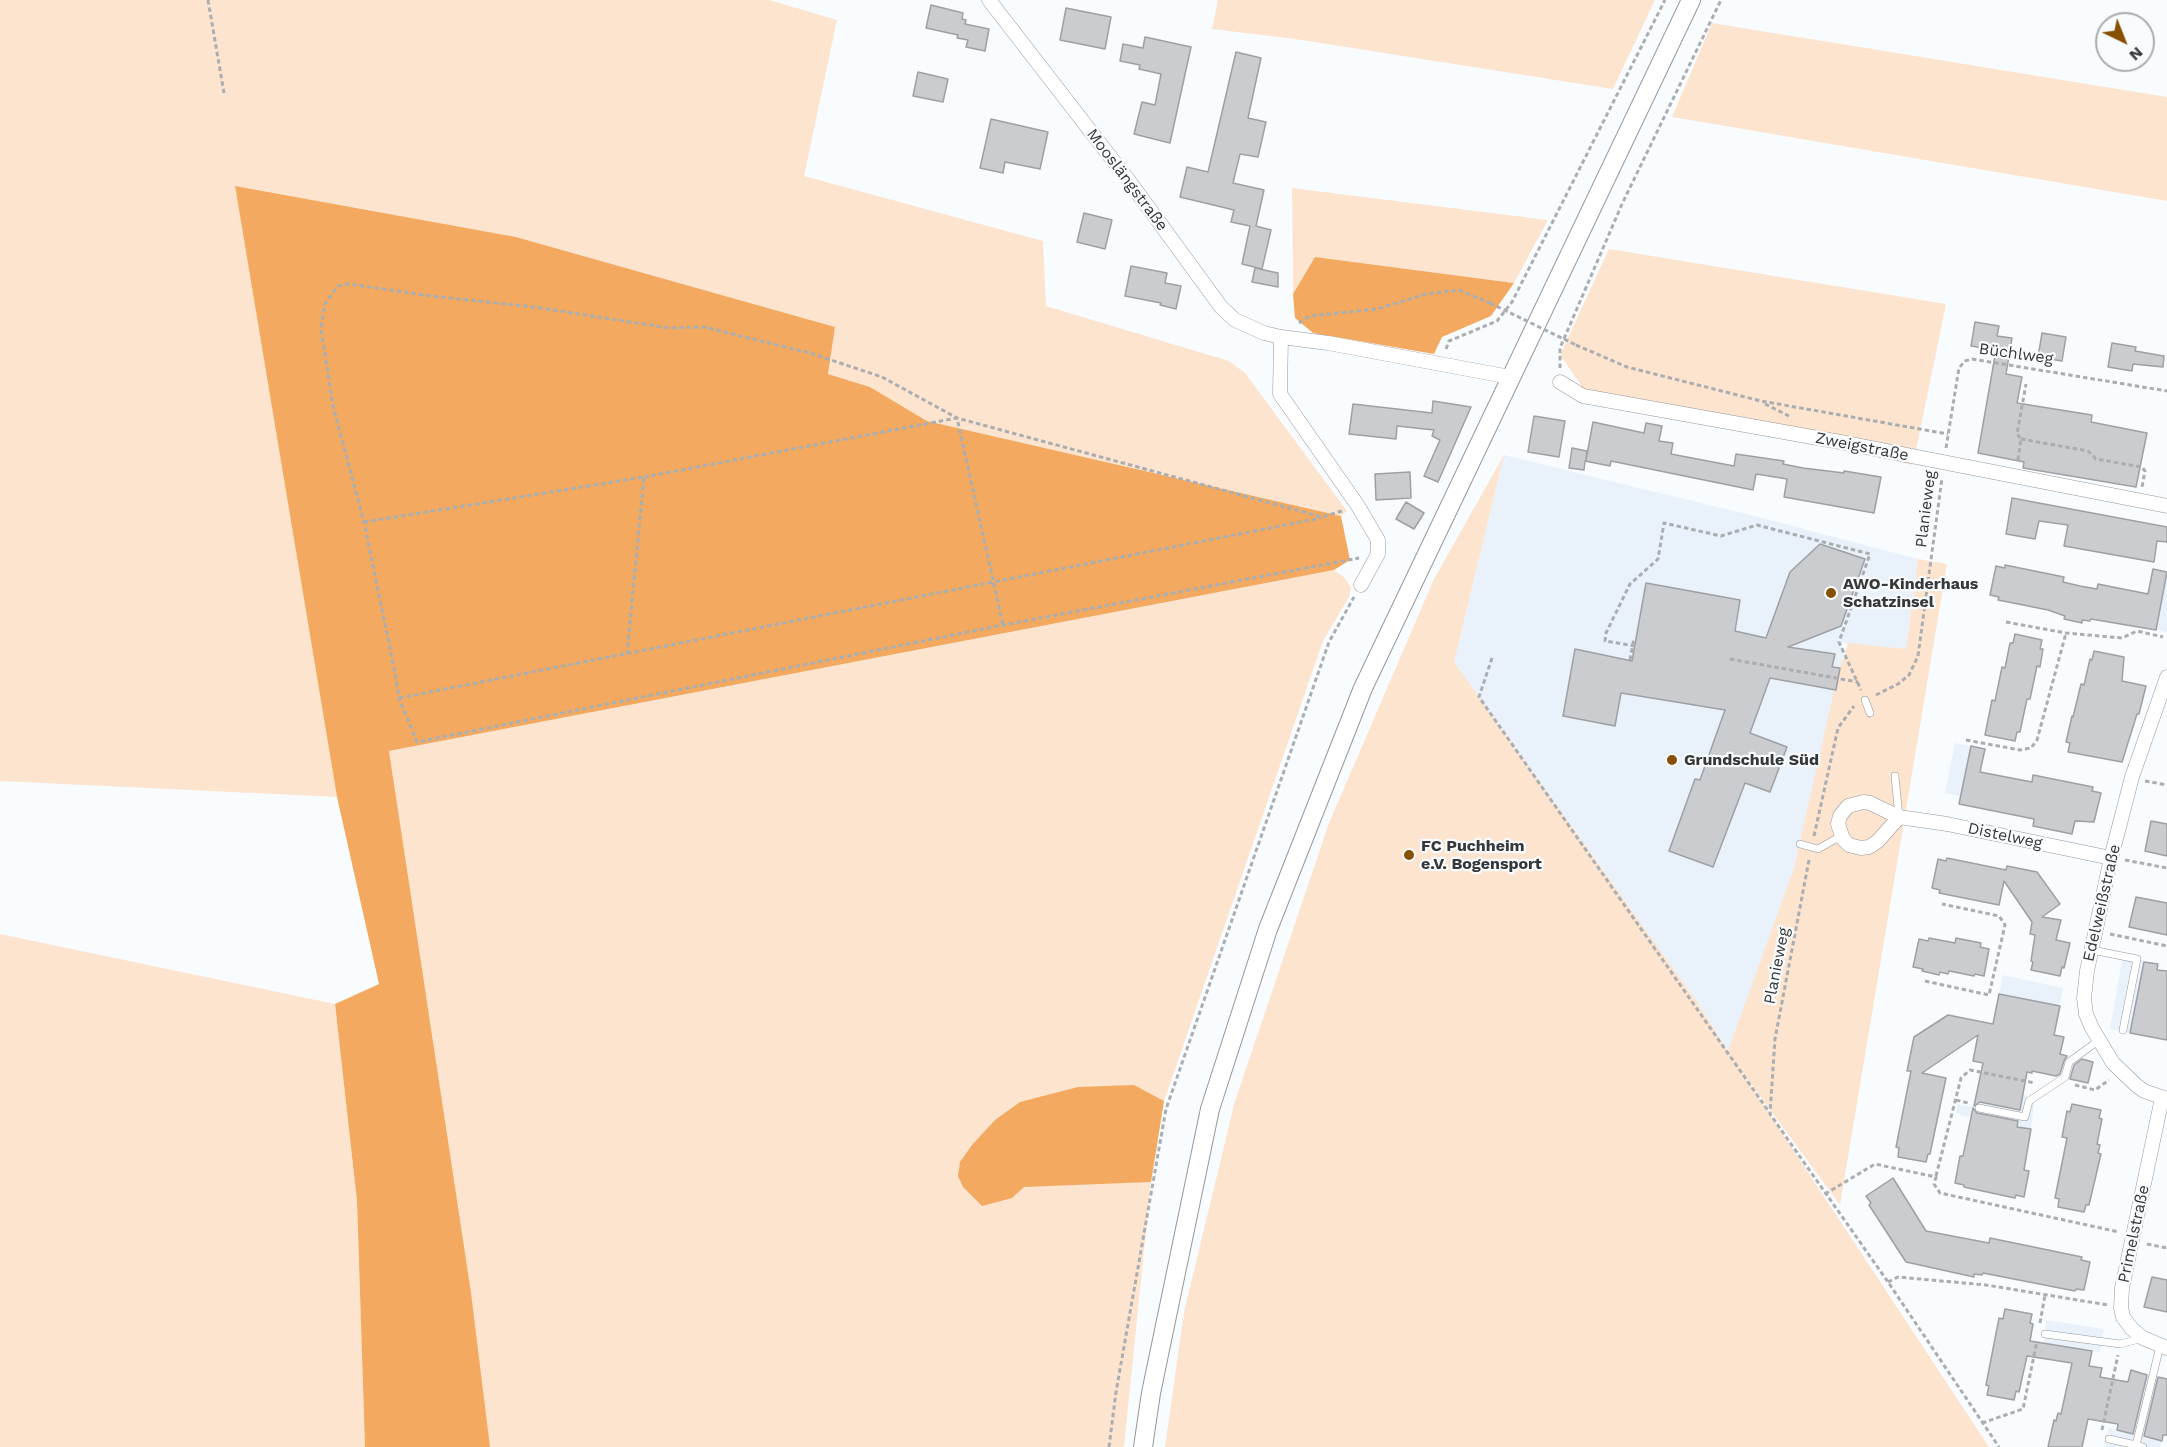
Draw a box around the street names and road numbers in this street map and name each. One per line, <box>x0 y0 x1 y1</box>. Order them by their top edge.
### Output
street label: Mooslängstraße <box>1082 125 1172 235</box>
street label: Büchlweg <box>1978 339 2054 369</box>
street label: Zweigstraße <box>1814 429 1910 465</box>
street label: Planieweg <box>1912 469 1940 549</box>
street label: Distelweg <box>1966 819 2044 853</box>
street label: Edelweißstraße <box>2079 842 2125 964</box>
street label: Planieweg <box>1760 926 1794 1006</box>
street label: Primelstraße <box>2114 1183 2154 1285</box>

